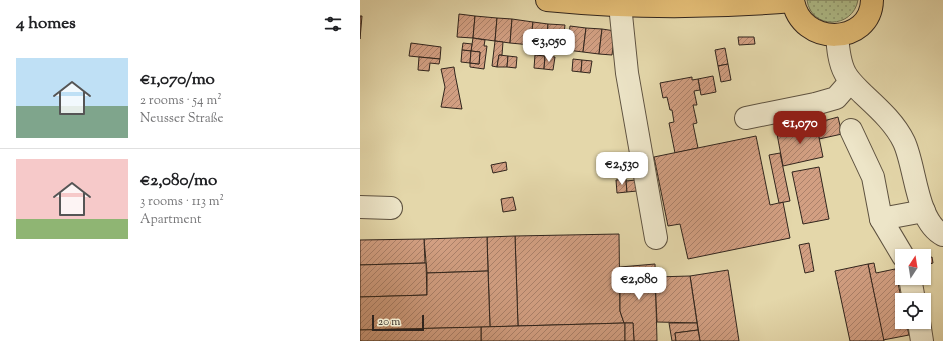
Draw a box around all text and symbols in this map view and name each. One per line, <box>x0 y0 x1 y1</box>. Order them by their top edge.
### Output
text: 4 homes <box>16 12 76 36</box>
icon: filters <box>322 13 344 35</box>
pin: €3,050 <box>516 29 582 63</box>
text: €3,050 <box>532 33 566 51</box>
text: €1,070/mo <box>140 68 215 92</box>
icon: home <box>48 74 96 122</box>
text: 2 rooms · 54 m² <box>140 92 222 110</box>
text: Neusser Straße <box>140 110 224 128</box>
pin: €1,070 <box>767 111 833 145</box>
text: €1,070 <box>782 115 818 133</box>
pin: €2,530 <box>589 152 655 186</box>
text: €2,530 <box>605 156 639 174</box>
text: €2,080/mo <box>140 169 217 193</box>
icon: home <box>48 175 96 223</box>
text: 3 rooms · 113 m² <box>140 193 224 211</box>
text: Apartment <box>140 211 201 229</box>
north arrow <box>895 249 931 285</box>
map controls <box>895 249 931 329</box>
pin: €2,080 <box>606 267 672 301</box>
text: €2,080 <box>620 271 658 289</box>
button: locate <box>895 293 931 329</box>
scale bar <box>372 313 424 332</box>
text: 20 m <box>378 314 400 330</box>

